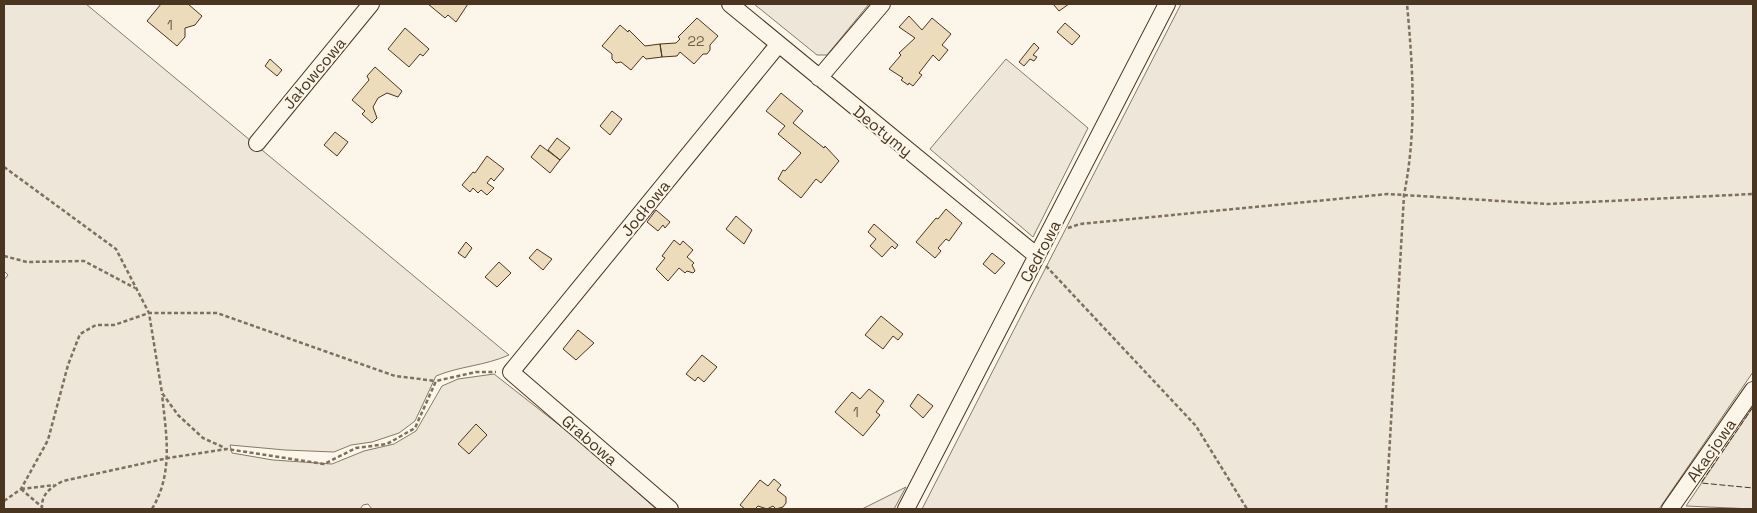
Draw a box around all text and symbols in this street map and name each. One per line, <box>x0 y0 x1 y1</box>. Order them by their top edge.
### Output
house number: 1 <box>167 16 173 34</box>
house number: 22 <box>688 32 704 50</box>
street label: Jałowcowa <box>278 33 351 114</box>
street label: Deotymy <box>849 101 917 162</box>
street label: Jodłowa <box>616 176 675 241</box>
street label: Cedrowa <box>1015 217 1066 286</box>
house number: 1 <box>853 403 859 421</box>
street label: Grabowa <box>557 410 622 470</box>
street label: Akacjowa <box>1682 415 1741 486</box>

